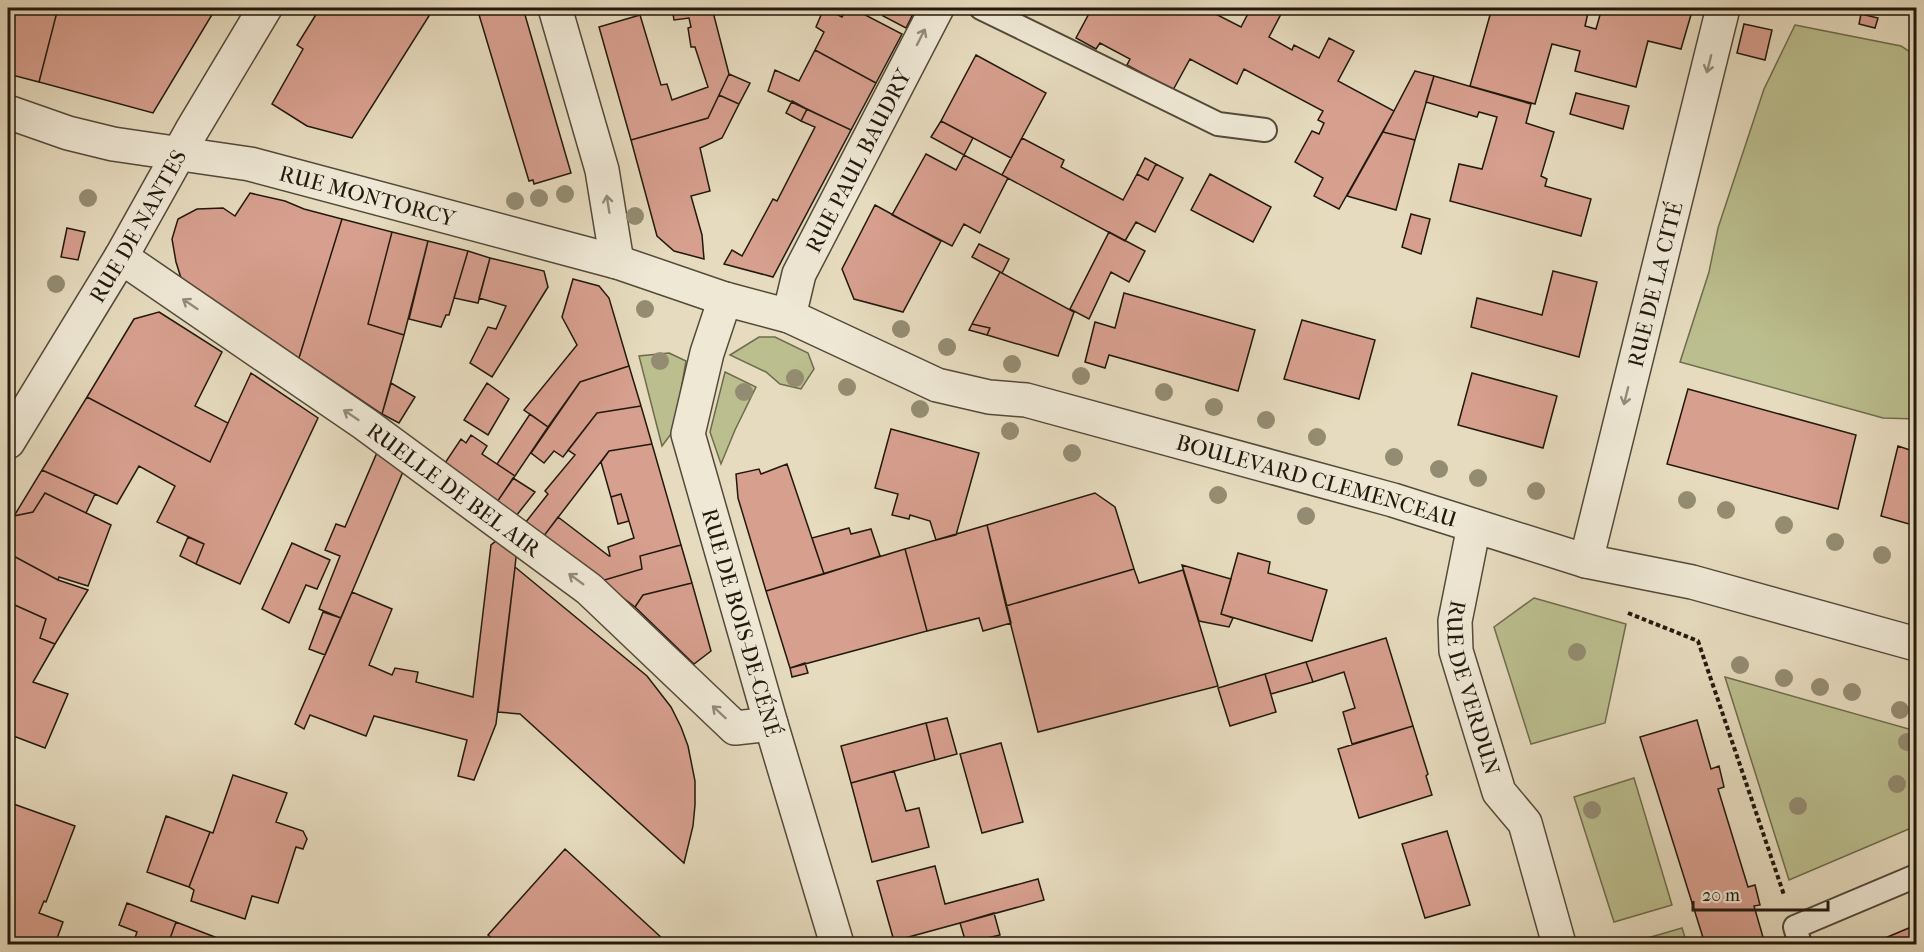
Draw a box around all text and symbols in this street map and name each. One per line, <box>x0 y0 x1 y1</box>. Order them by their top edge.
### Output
one-way arrow <box>916 28 928 46</box>
one-way arrow <box>1702 54 1714 73</box>
street label: RUE PAUL BAUDRY <box>800 64 918 257</box>
street label: RUE DE NANTES <box>84 145 192 308</box>
street label: RUE MONTORCY <box>276 160 459 233</box>
one-way arrow <box>602 195 613 215</box>
street label: RUE DE LA CITÉ <box>1623 199 1688 370</box>
one-way arrow <box>182 298 199 310</box>
one-way arrow <box>1620 386 1632 405</box>
one-way arrow <box>343 408 360 420</box>
street label: RUELLE DE BEL AIR <box>361 418 546 563</box>
street label: BOULEVARD CLEMENCEAU <box>1173 430 1460 533</box>
street label: RUE DE BOIS-DE-CÉNÉ <box>696 505 787 740</box>
one-way arrow <box>569 573 585 585</box>
street label: RUE DE VERDUN <box>1441 598 1505 778</box>
one-way arrow <box>711 705 726 719</box>
scale bar <box>1693 874 1828 912</box>
text: 20 m <box>1702 885 1740 906</box>

